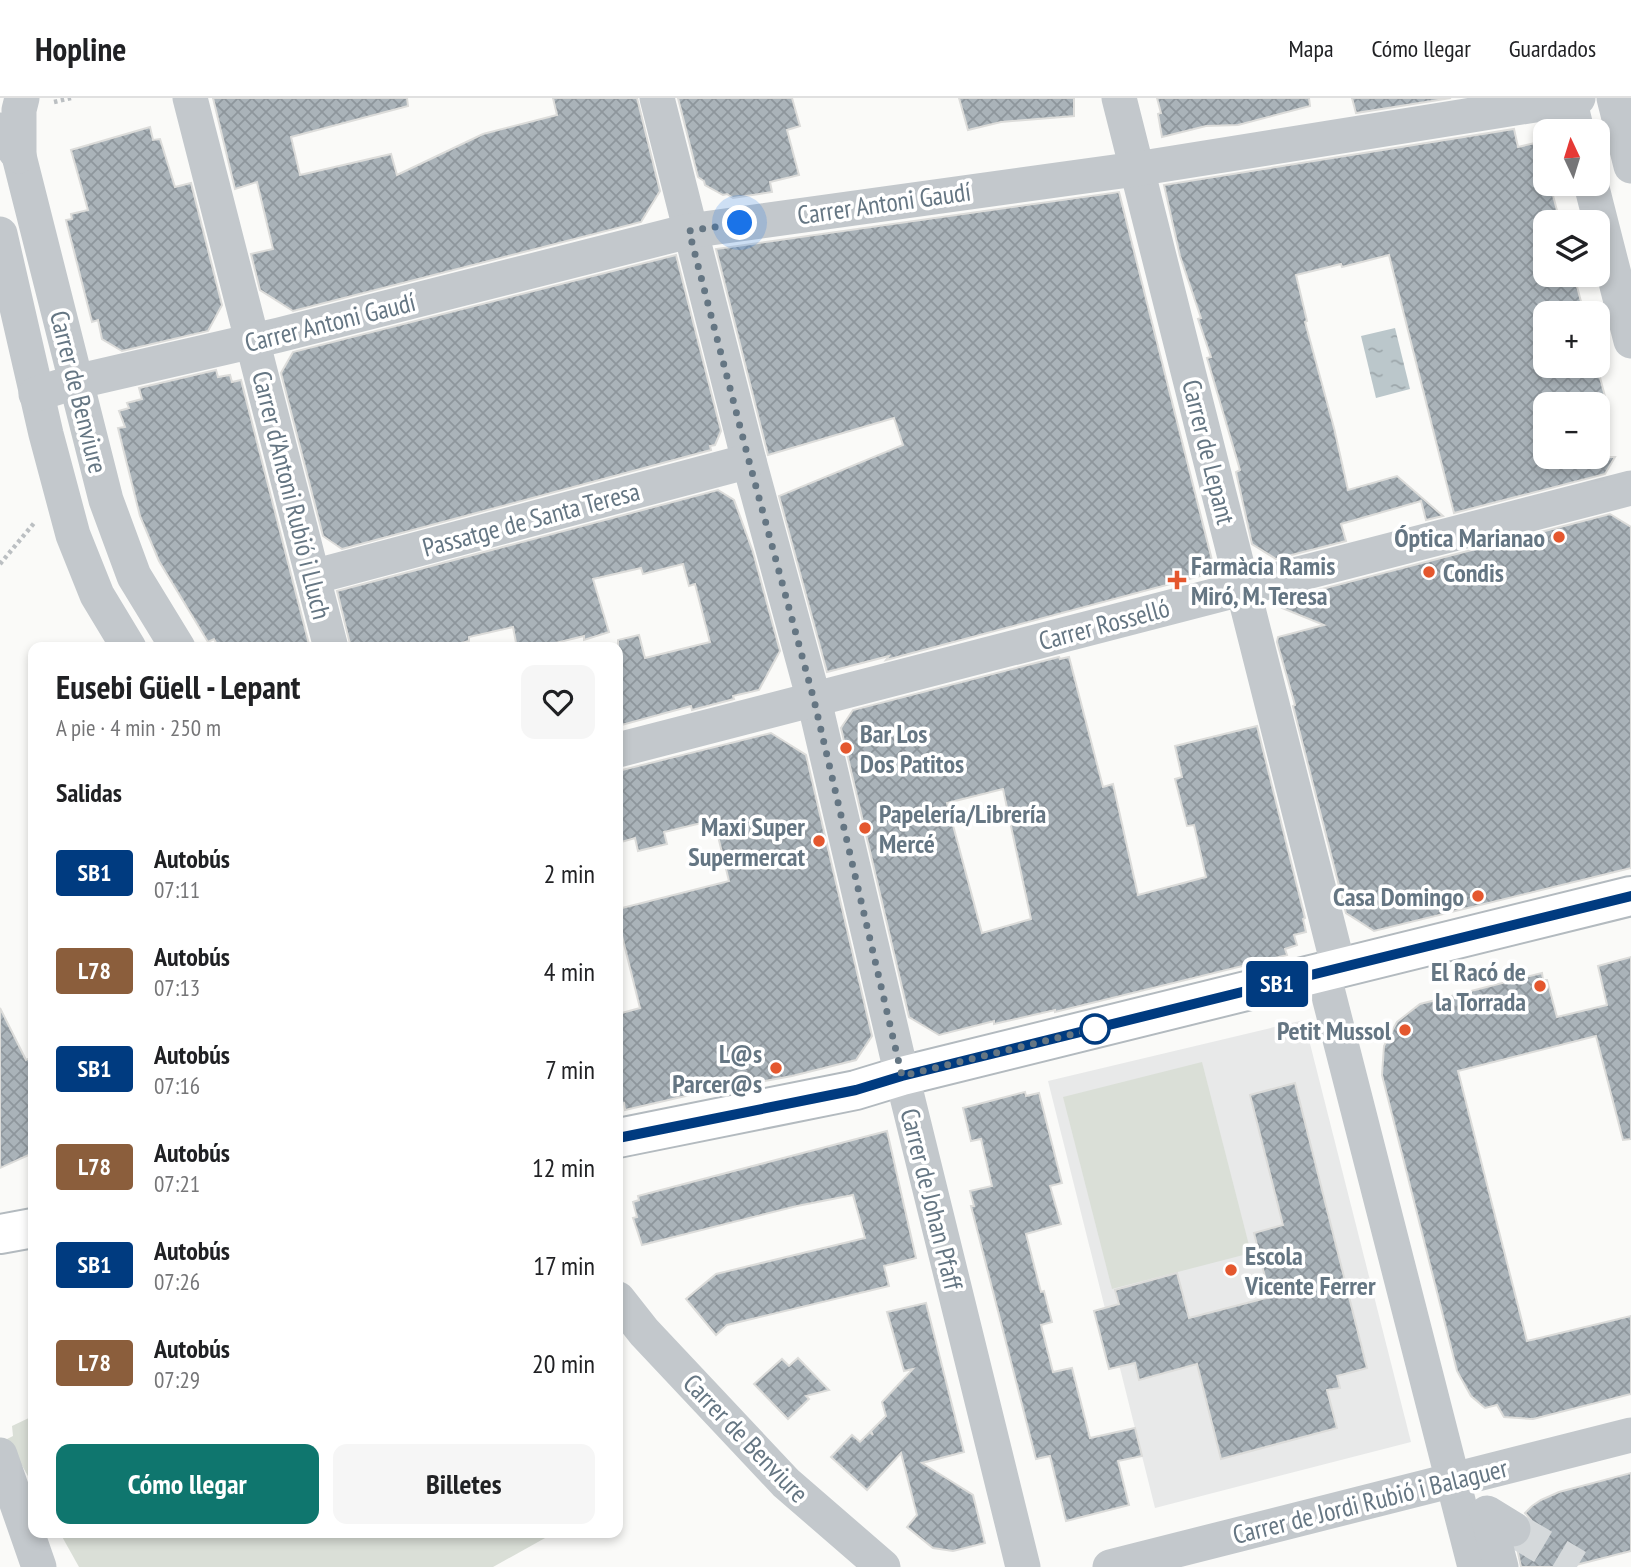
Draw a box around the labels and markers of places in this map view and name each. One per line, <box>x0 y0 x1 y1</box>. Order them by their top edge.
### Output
place label: Óptica Marianao <box>1394 521 1545 554</box>
marker: Óptica Marianao <box>1551 529 1567 545</box>
place label: Farmàcia Ramis Miró, M. Teresa <box>1191 549 1335 612</box>
place label: Condis <box>1443 556 1504 589</box>
marker: Condis <box>1421 564 1437 580</box>
marker: Farmàcia Ramis Miró, M. Teresa <box>1169 572 1185 588</box>
place label: Bar Los Dos Patitos <box>860 717 964 780</box>
marker: Bar Los Dos Patitos <box>838 740 854 756</box>
place label: Papelería/Librería Mercé <box>879 797 1046 860</box>
place label: Maxi Super Supermercat <box>688 810 805 873</box>
marker: Papelería/Librería Mercé <box>857 820 873 836</box>
marker: Maxi Super Supermercat <box>811 833 827 849</box>
place label: Casa Domingo <box>1333 880 1464 913</box>
marker: Casa Domingo <box>1470 888 1486 904</box>
place label: El Racó de la Torrada <box>1431 955 1526 1018</box>
marker: El Racó de la Torrada <box>1532 978 1548 994</box>
unlabelled marker <box>1080 1014 1110 1044</box>
place label: Petit Mussol <box>1277 1014 1392 1047</box>
marker: Petit Mussol <box>1397 1022 1413 1038</box>
place label: L@s Parcer@s <box>672 1037 762 1100</box>
marker: L@s Parcer@s <box>768 1060 784 1076</box>
place label: Escola Vicente Ferrer <box>1244 1239 1376 1302</box>
marker: Escola Vicente Ferrer <box>1223 1262 1239 1278</box>

